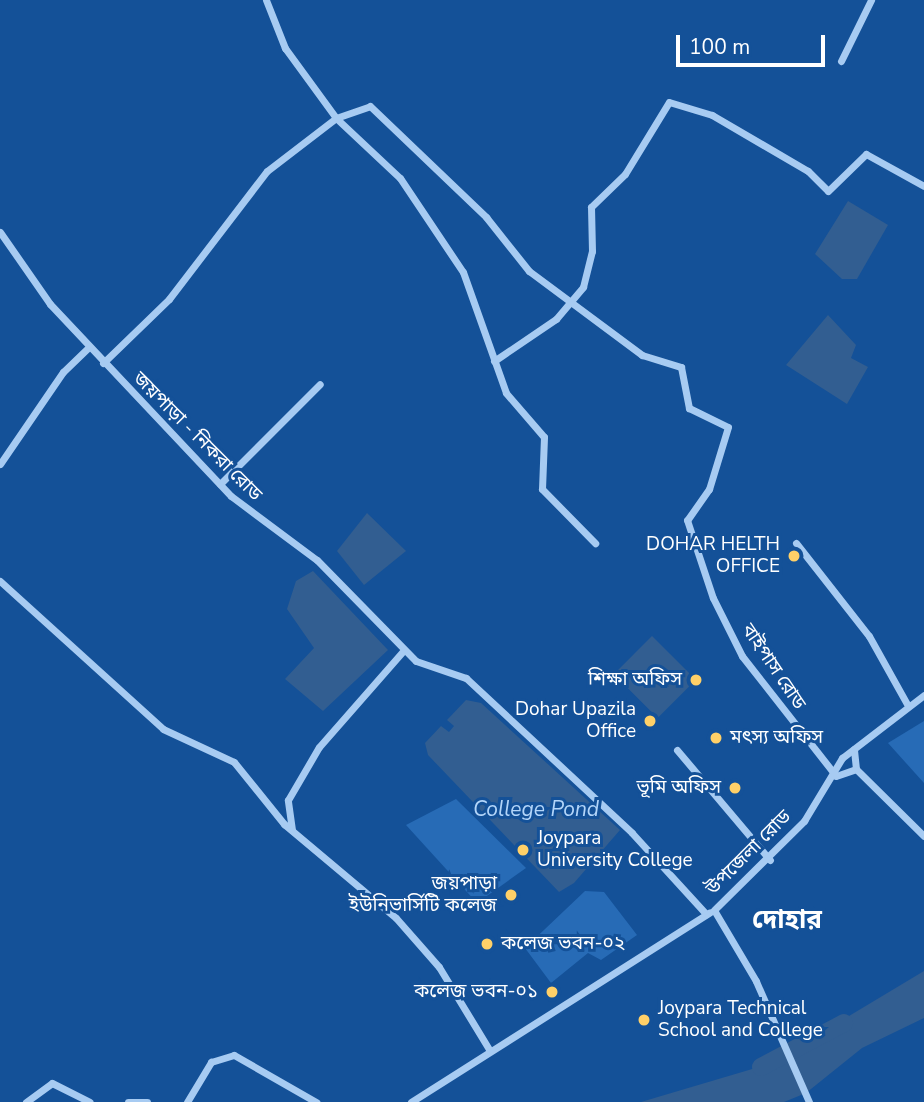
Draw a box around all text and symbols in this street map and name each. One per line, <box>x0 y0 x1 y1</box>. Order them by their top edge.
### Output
scale bar <box>679 21 828 65</box>
text: 100 m <box>689 33 750 61</box>
street label: জয়পাড়া - নিকরা রোড <box>128 368 266 506</box>
place label: DOHAR HELTH OFFICE <box>646 534 780 578</box>
marker: DOHAR HELTH OFFICE <box>786 548 802 564</box>
street label: বাইপাস রোড <box>736 620 810 714</box>
place label: শিক্ষা অফিস <box>588 669 682 691</box>
marker: শিক্ষা অফিস <box>688 672 704 688</box>
place label: Dohar Upazila Office <box>515 699 636 743</box>
marker: Dohar Upazila Office <box>642 713 658 729</box>
place label: মৎস্য অফিস <box>730 727 823 749</box>
marker: মৎস্য অফিস <box>708 730 724 746</box>
place label: ভূমি অফিস <box>636 777 721 799</box>
marker: ভূমি অফিস <box>727 780 743 796</box>
water label: College Pond <box>473 796 599 822</box>
street label: উপজেলা রোড <box>702 806 796 900</box>
place label: Joypara University College <box>537 828 693 872</box>
marker: Joypara University College <box>515 842 531 858</box>
place label: জয়পাড়া ইউনিভার্সিটি কলেজ <box>349 873 497 917</box>
marker: জয়পাড়া ইউনিভার্সিটি কলেজ <box>503 887 519 903</box>
district label: দোহার <box>752 904 822 936</box>
place label: কলেজ ভবন-০২ <box>501 933 625 955</box>
marker: কলেজ ভবন-০২ <box>479 936 495 952</box>
place label: কলেজ ভবন-০১ <box>414 981 538 1003</box>
marker: কলেজ ভবন-০১ <box>544 984 560 1000</box>
place label: Joypara Technical School and College <box>658 998 823 1042</box>
marker: Joypara Technical School and College <box>636 1012 652 1028</box>

